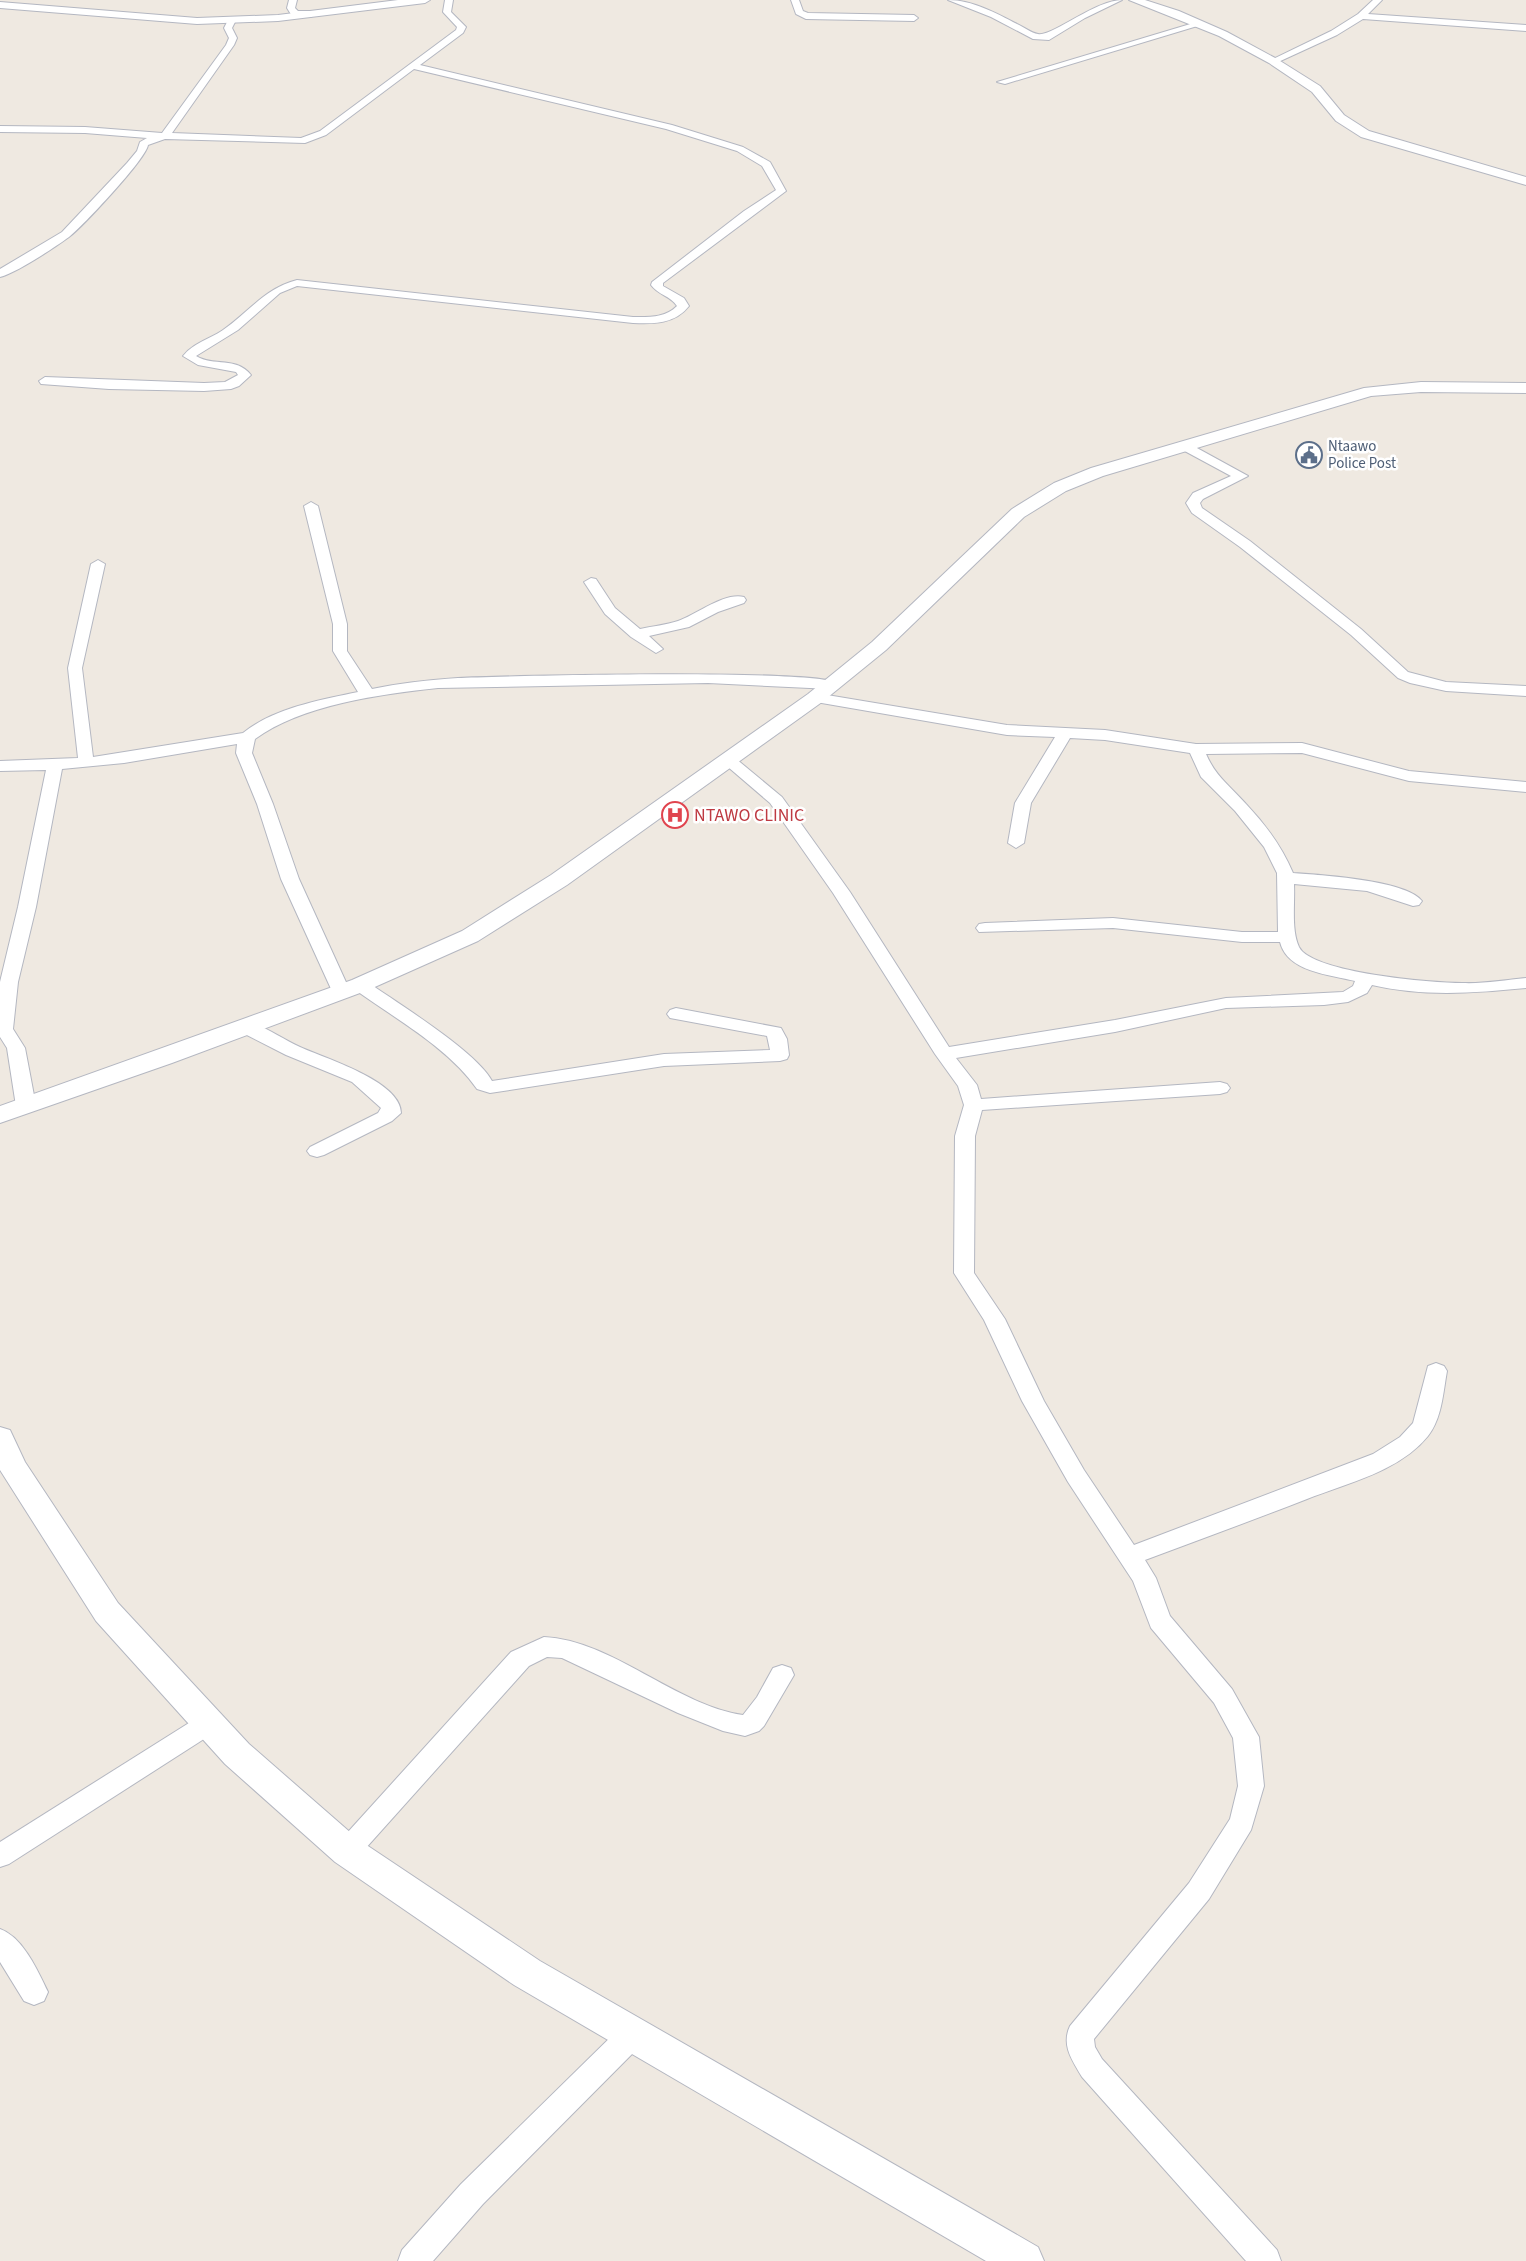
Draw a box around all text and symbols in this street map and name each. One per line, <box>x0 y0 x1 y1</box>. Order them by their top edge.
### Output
place label: Ntaawo Police Post <box>1328 436 1396 474</box>
public building icon: Ntaawo Police Post <box>1294 440 1324 470</box>
hospital icon: NTAWO CLINIC <box>660 800 690 830</box>
place label: NTAWO CLINIC <box>694 803 804 828</box>

